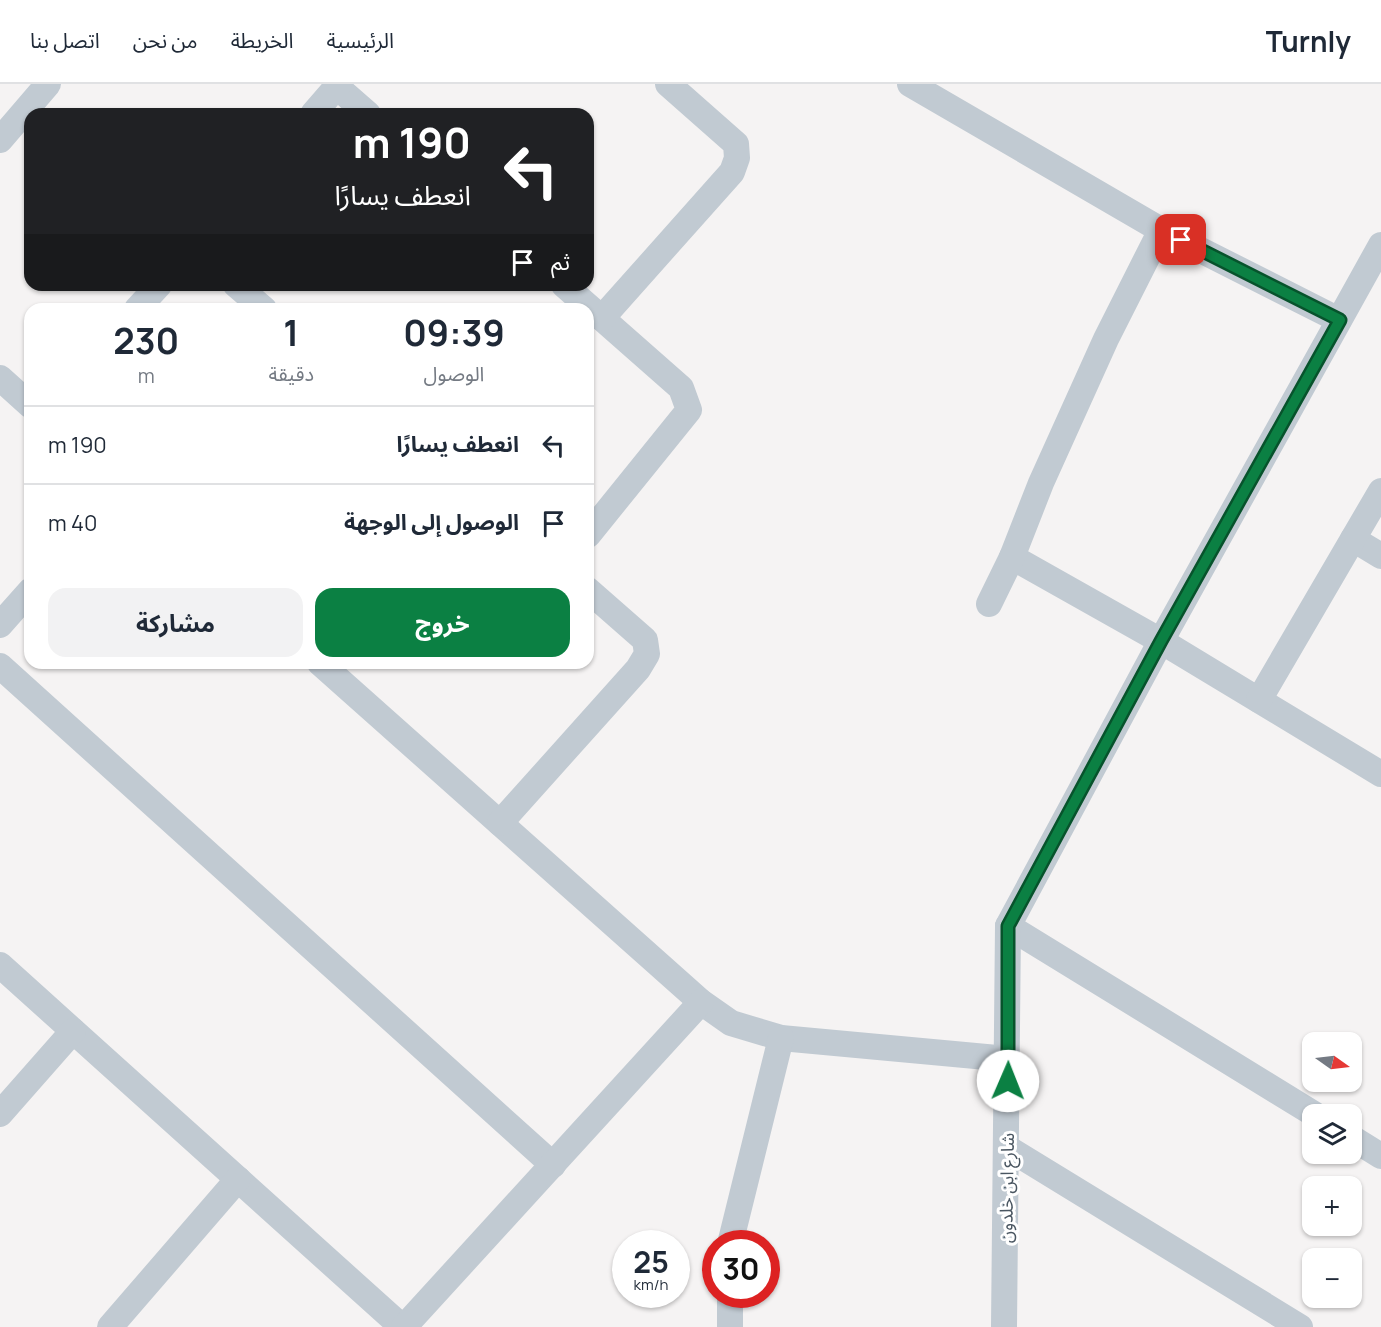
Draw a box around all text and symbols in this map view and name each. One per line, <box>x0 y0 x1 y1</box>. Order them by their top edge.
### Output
text: Turnly <box>1266 22 1351 60</box>
text: اتصل بنا <box>30 26 100 54</box>
text: من نحن <box>133 26 198 54</box>
text: الخريطة <box>231 26 294 54</box>
text: الرئيسية <box>327 26 394 54</box>
text: 190 m <box>353 113 471 171</box>
icon: left <box>492 132 570 210</box>
text: انعطف يسارًا <box>334 176 471 213</box>
pin <box>1155 214 1206 265</box>
icon: arrive <box>1164 223 1197 256</box>
icon: arrive <box>506 246 539 279</box>
text: ثم <box>551 247 570 277</box>
text: 1 <box>283 308 299 357</box>
text: 09:39 <box>403 308 505 357</box>
text: 230 <box>113 316 179 365</box>
text: دقيقة <box>268 360 314 387</box>
text: الوصول <box>424 360 484 387</box>
text: m <box>138 362 155 389</box>
text: انعطف يسارًا <box>396 429 519 459</box>
icon: left <box>537 429 570 462</box>
text: 190 m <box>48 430 107 460</box>
text: الوصول إلى الوجهة <box>344 507 519 537</box>
icon: arrive <box>537 507 570 540</box>
text: 40 m <box>48 508 97 538</box>
button: مشاركة <box>48 588 303 657</box>
button: خروج <box>315 588 570 657</box>
north arrow <box>1302 1032 1362 1092</box>
map controls <box>1302 1032 1362 1308</box>
position arrow <box>976 1049 1040 1113</box>
button: layers <box>1302 1104 1362 1164</box>
street label: شارع ابن خلدون <box>993 1133 1022 1244</box>
button: + <box>1302 1176 1362 1236</box>
speed limit sign: 30 <box>702 1230 780 1308</box>
text: 25 <box>633 1241 669 1282</box>
button: − <box>1302 1248 1362 1308</box>
text: km/h <box>634 1274 668 1295</box>

